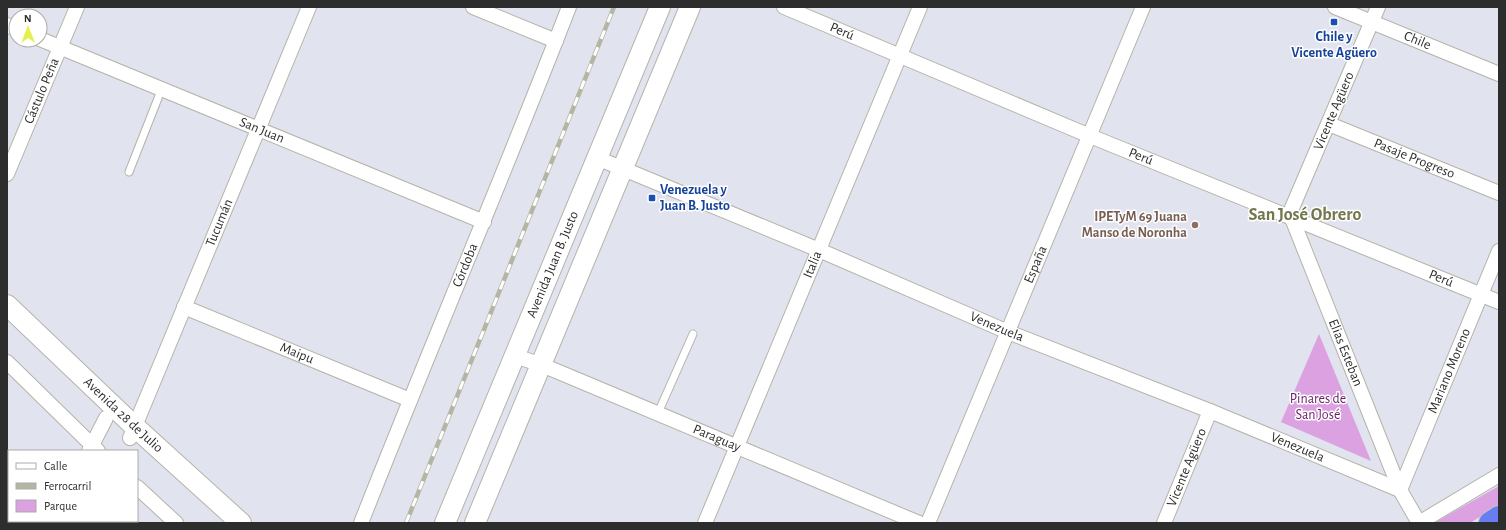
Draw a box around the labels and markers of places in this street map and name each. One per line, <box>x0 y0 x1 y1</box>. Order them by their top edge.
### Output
marker: Chile y Vicente Agüero <box>1329 17 1339 27</box>
place label: Chile y Vicente Agüero <box>1291 30 1377 60</box>
place label: Venezuela y Juan B. Justo <box>660 183 730 213</box>
marker: Venezuela y Juan B. Justo <box>647 193 657 203</box>
place label: IPETyM 69 Juana Manso de Noronha <box>1082 210 1187 240</box>
marker: IPETyM 69 Juana Manso de Noronha <box>1190 220 1200 230</box>

